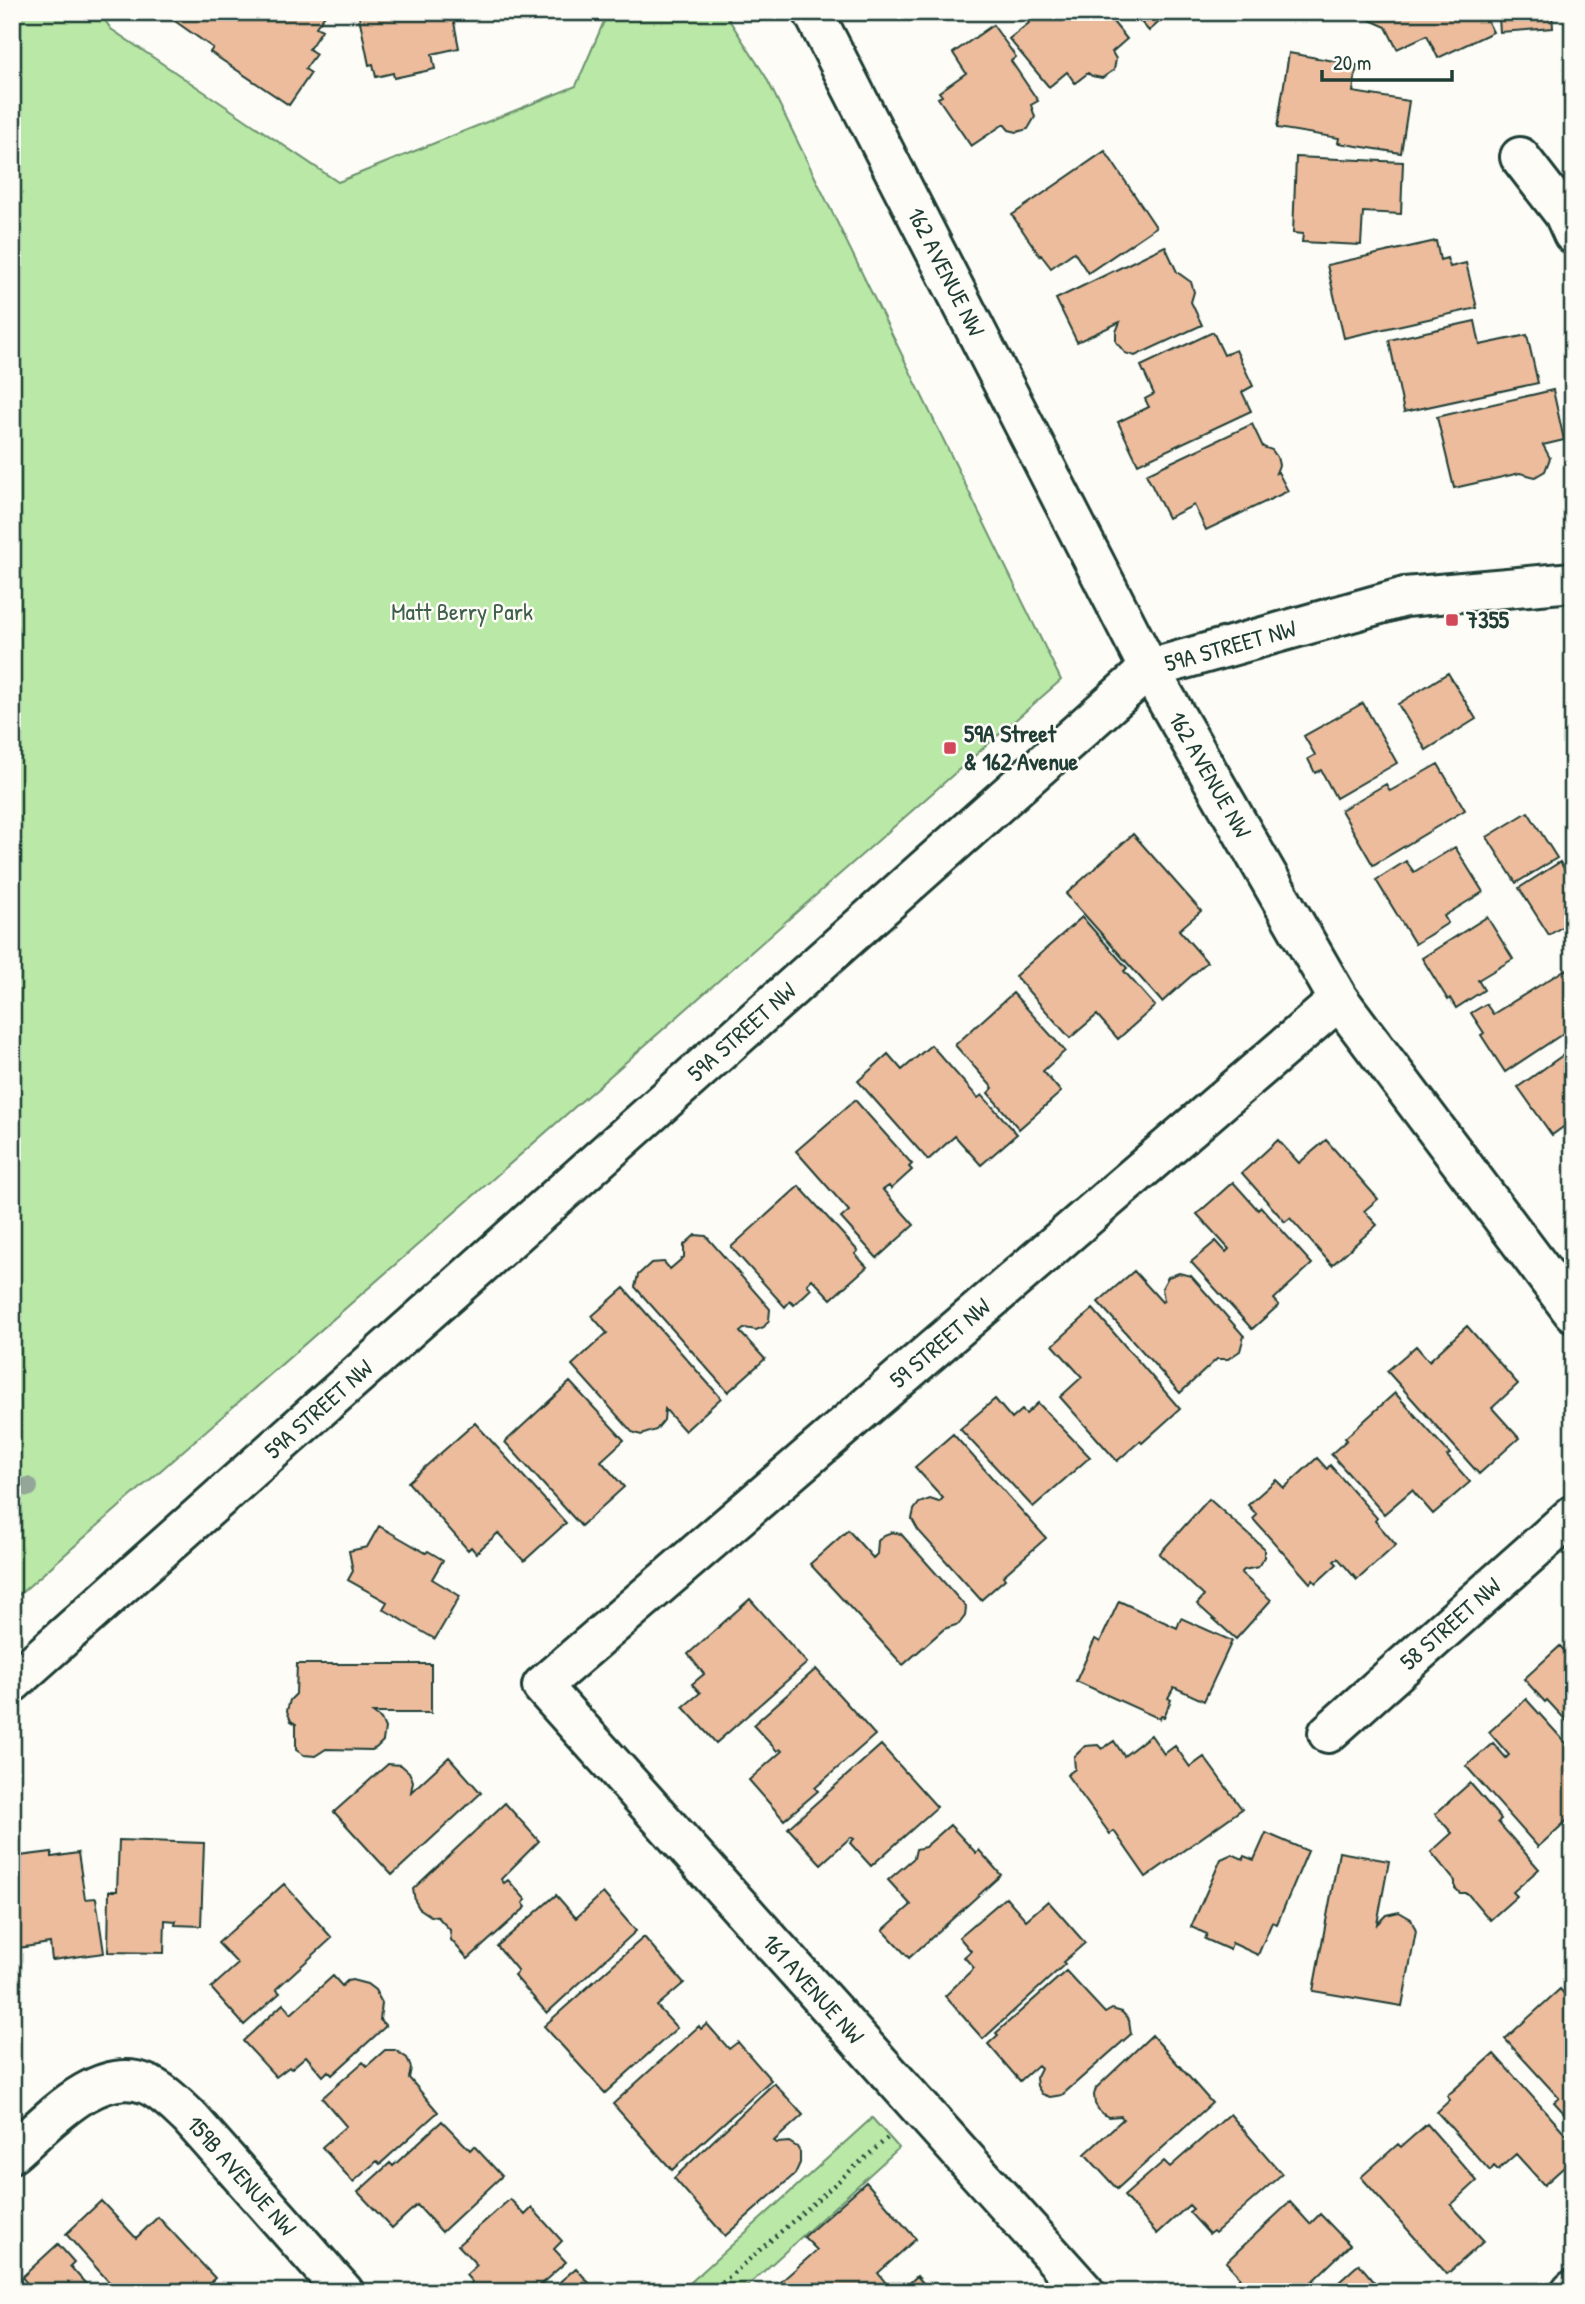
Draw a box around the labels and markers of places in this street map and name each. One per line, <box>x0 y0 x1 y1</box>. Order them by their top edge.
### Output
place label: 7355 <box>1465 603 1510 635</box>
marker: 7355 <box>1444 612 1460 628</box>
place label: 59A Street & 162 Avenue <box>964 717 1079 777</box>
marker: 59A Street & 162 Avenue <box>942 740 958 756</box>

